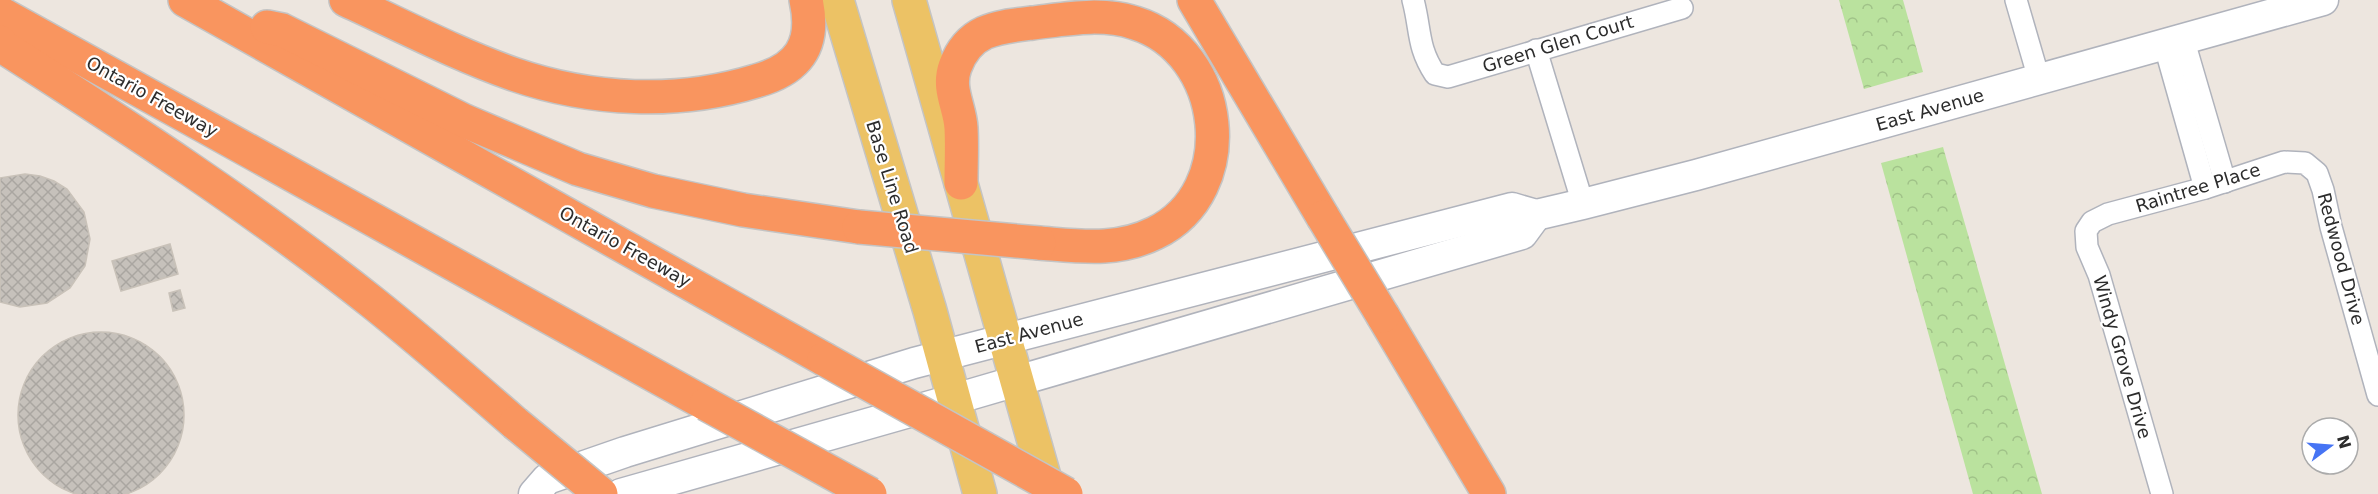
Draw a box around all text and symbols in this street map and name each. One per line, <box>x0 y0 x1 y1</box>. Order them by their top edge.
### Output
street label: Green Glen Court <box>1480 11 1636 76</box>
street label: Ontario Freeway <box>83 52 222 142</box>
street label: East Avenue <box>1873 84 1986 135</box>
street label: Base Line Road <box>862 118 923 256</box>
street label: Raintree Place <box>2133 159 2263 216</box>
street label: Redwood Drive <box>2314 190 2369 327</box>
street label: Ontario Freeway <box>556 202 695 292</box>
street label: Windy Grove Drive <box>2089 273 2156 441</box>
street label: East Avenue <box>972 308 1085 357</box>
north arrow <box>2300 416 2360 476</box>
text: N <box>2333 433 2355 451</box>

